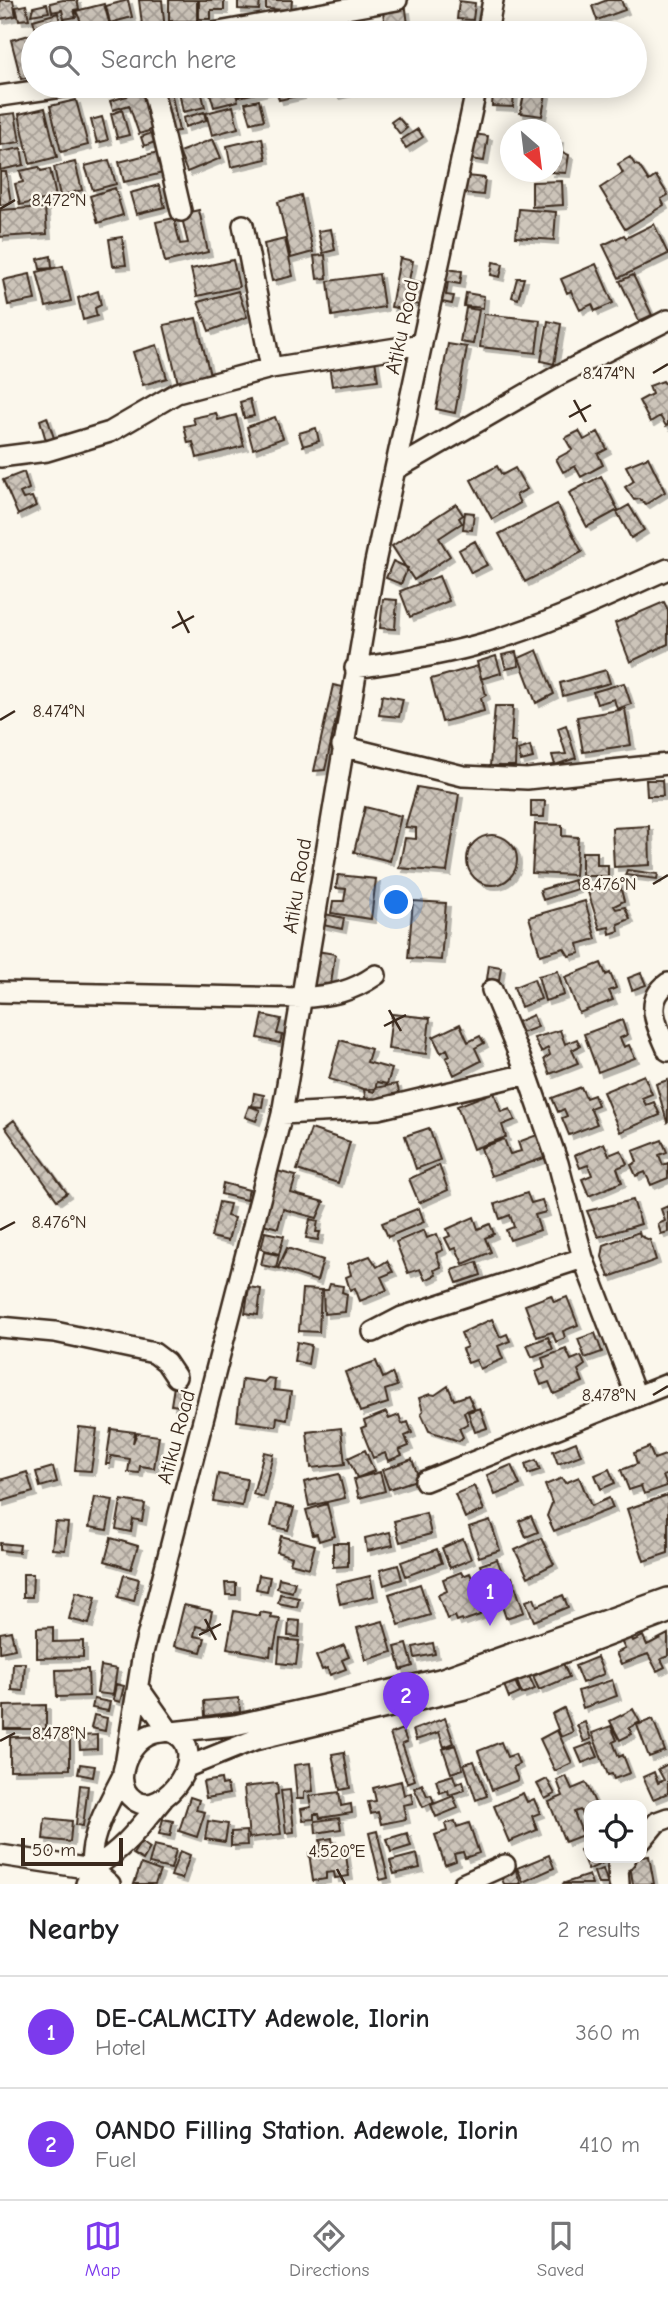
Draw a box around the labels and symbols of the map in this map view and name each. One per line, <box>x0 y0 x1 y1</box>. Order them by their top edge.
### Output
north arrow <box>500 119 563 182</box>
text: 8.472°N <box>32 190 86 211</box>
street label: Atiku Road <box>380 277 424 377</box>
text: 8.474°N <box>583 363 635 384</box>
text: 8.474°N <box>33 701 85 722</box>
street label: Atiku Road <box>278 837 316 935</box>
text: 8.476°N <box>581 874 637 895</box>
your location <box>379 885 413 919</box>
text: 8.476°N <box>31 1212 87 1233</box>
text: 8.478°N <box>582 1385 636 1406</box>
street label: Atiku Road <box>152 1387 200 1487</box>
pin: 1 <box>467 1568 513 1626</box>
pin: 2 <box>383 1672 429 1730</box>
text: 8.478°N <box>32 1723 86 1744</box>
scale bar <box>21 1835 122 1867</box>
text: 4.520°E <box>309 1841 366 1862</box>

